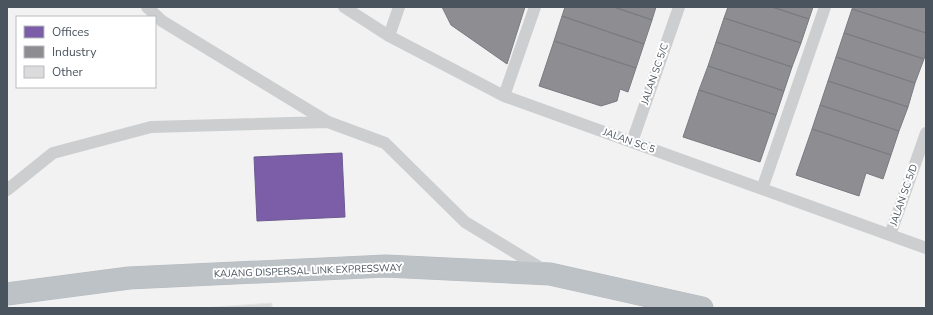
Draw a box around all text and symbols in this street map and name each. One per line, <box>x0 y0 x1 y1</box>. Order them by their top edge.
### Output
legend <box>16 16 156 88</box>
text: Offices <box>52 24 90 40</box>
street label: JALAN SC 5/C <box>638 41 672 107</box>
text: Industry <box>52 44 97 60</box>
text: Other <box>52 64 84 80</box>
street label: JALAN SC 5 <box>600 125 657 157</box>
street label: JALAN SC 5/D <box>887 162 921 229</box>
street label: KAJANG DISPERSAL LINK EXPRESSWAY <box>214 261 403 281</box>

